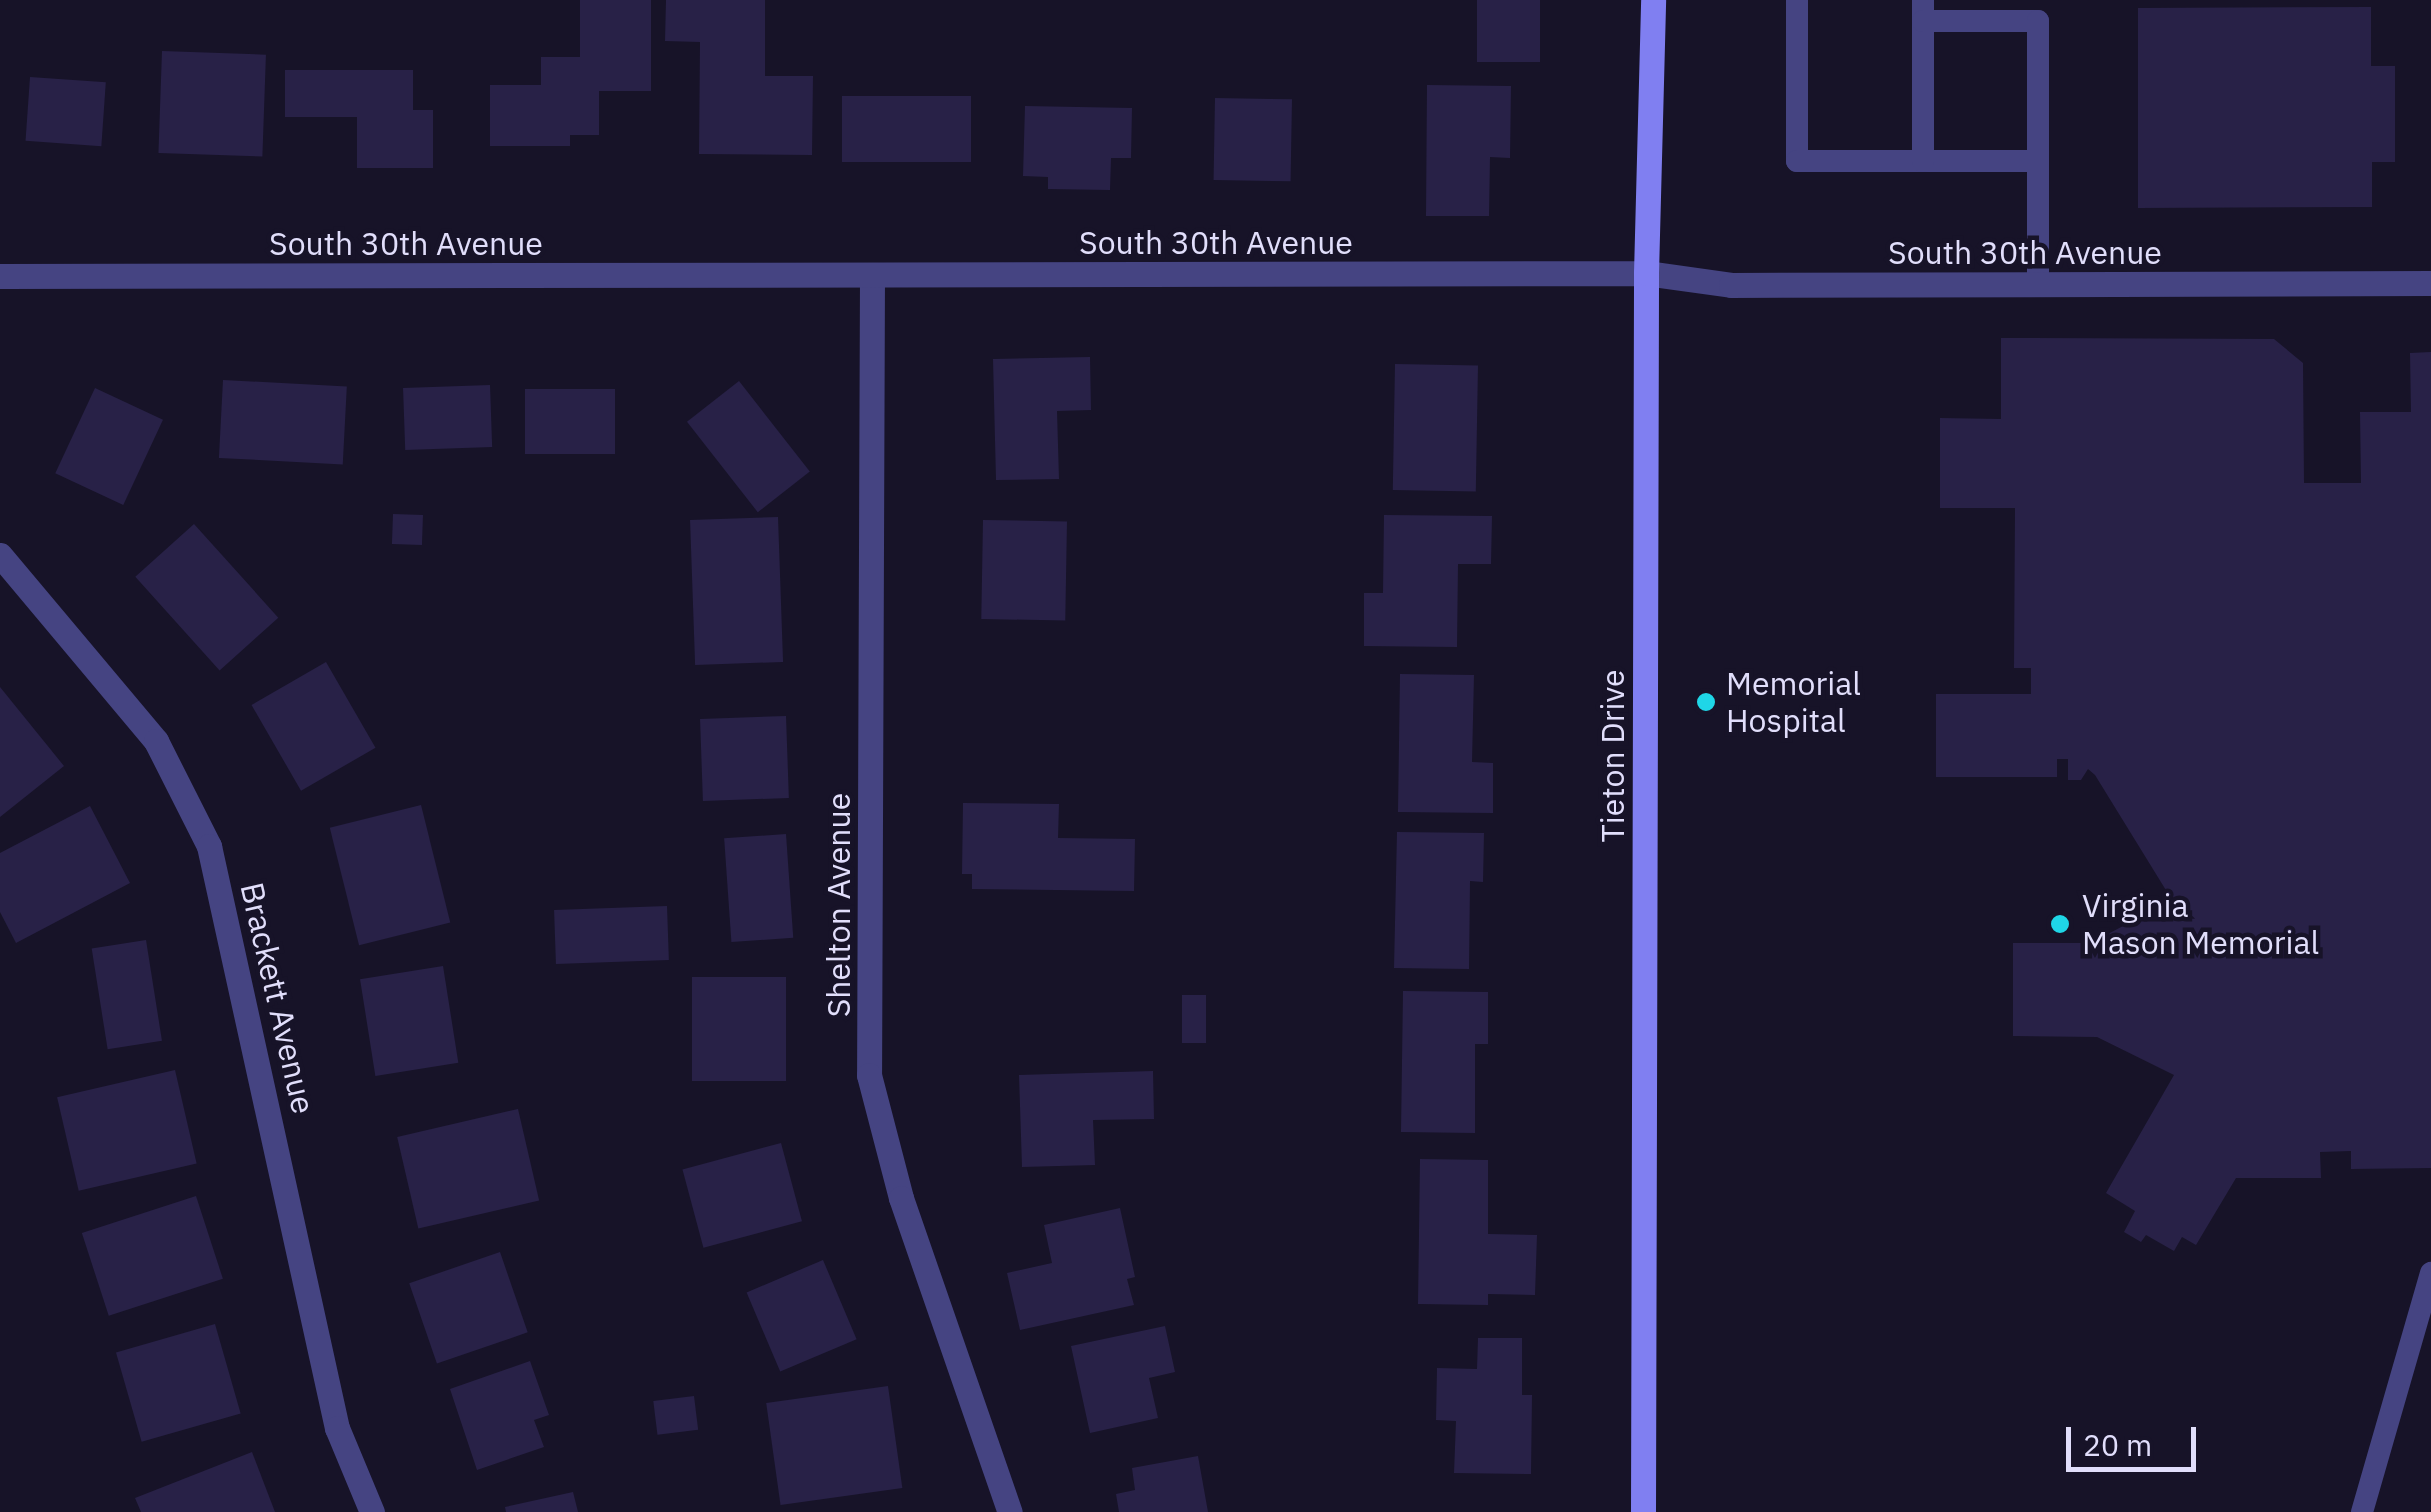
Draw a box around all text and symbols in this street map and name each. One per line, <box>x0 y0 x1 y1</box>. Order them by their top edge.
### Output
street label: South 30th Avenue <box>1079 223 1353 261</box>
street label: South 30th Avenue <box>269 224 543 262</box>
street label: South 30th Avenue <box>1888 233 2162 271</box>
place label: Memorial Hospital <box>1726 665 1861 740</box>
street label: Tieton Drive <box>1593 670 1631 842</box>
marker: Memorial Hospital <box>1695 691 1717 713</box>
street label: Shelton Avenue <box>819 793 857 1017</box>
street label: Brackett Avenue <box>233 879 323 1117</box>
place label: Virginia Mason Memorial <box>2082 887 2319 962</box>
marker: Virginia Mason Memorial <box>2047 911 2073 937</box>
scale bar <box>2071 1407 2201 1469</box>
text: 20 m <box>2083 1425 2152 1464</box>

